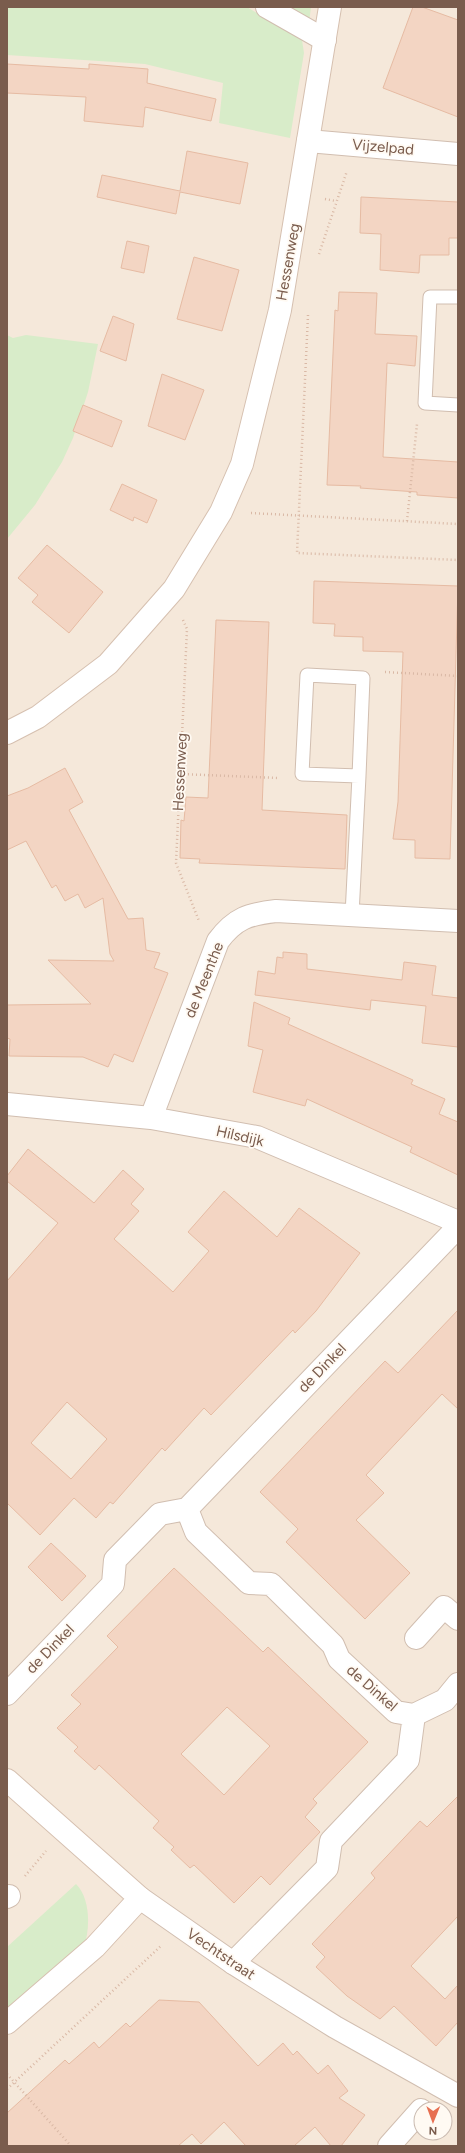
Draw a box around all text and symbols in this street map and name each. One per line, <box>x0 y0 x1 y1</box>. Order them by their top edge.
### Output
street label: Vijzelpad <box>351 135 415 159</box>
street label: Hessenweg <box>272 222 304 302</box>
street label: Hessenweg <box>169 732 191 812</box>
street label: de Meenthe <box>181 939 227 1021</box>
street label: Hilsdijk <box>214 1122 266 1150</box>
street label: de Dinkel <box>294 1340 350 1396</box>
street label: de Dinkel <box>22 1621 78 1677</box>
street label: de Dinkel <box>343 1661 401 1715</box>
street label: Vechtstraat <box>183 1924 259 1984</box>
north arrow <box>413 2101 453 2141</box>
text: N <box>428 2124 437 2137</box>

